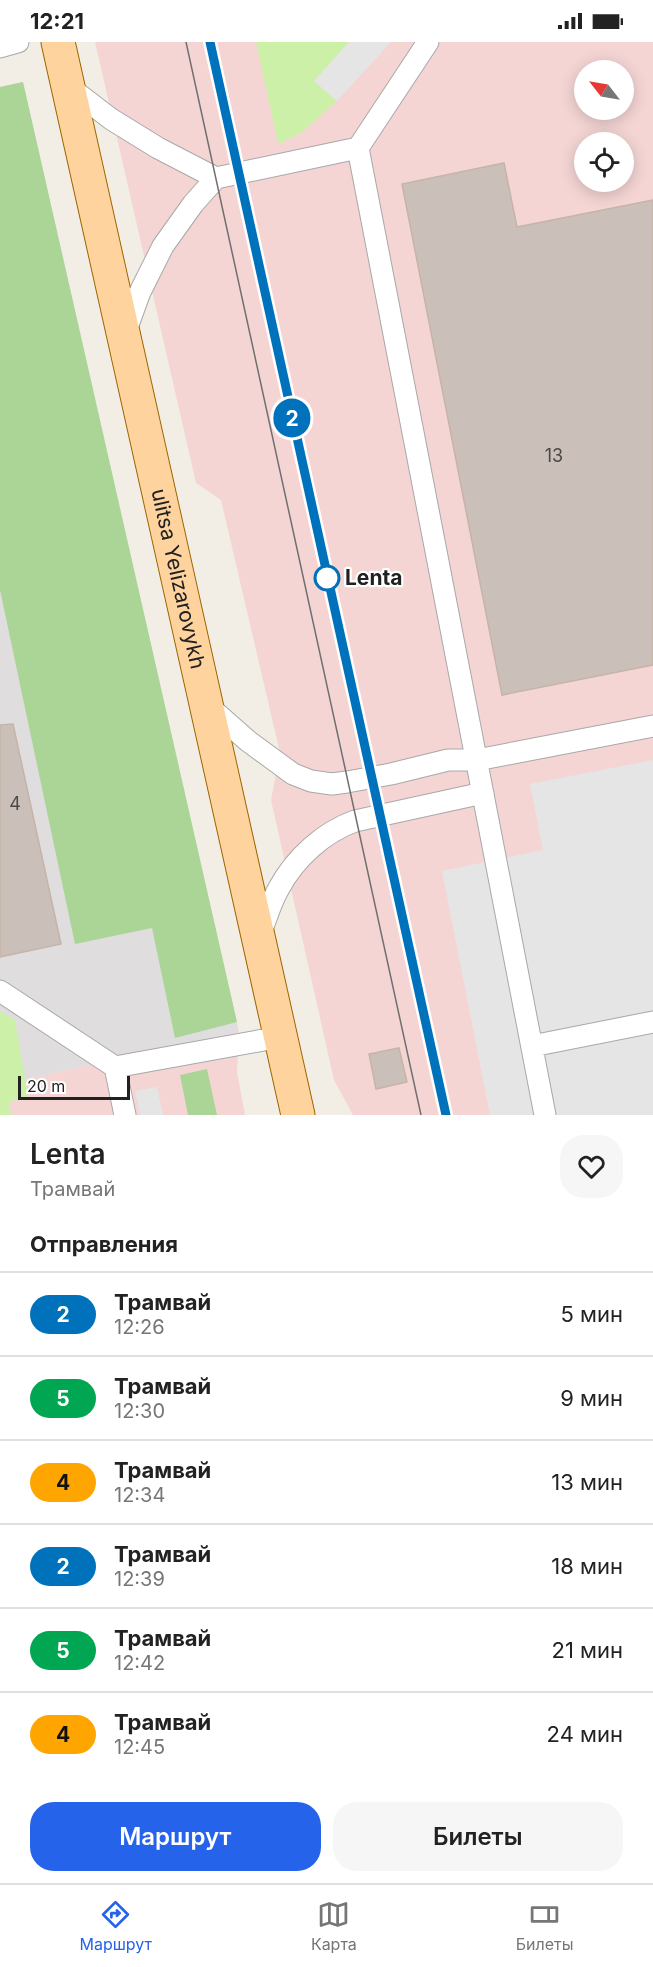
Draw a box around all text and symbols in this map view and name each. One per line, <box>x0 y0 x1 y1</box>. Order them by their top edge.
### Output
text: 12:21 <box>30 8 84 34</box>
north arrow <box>574 60 634 120</box>
map controls <box>574 60 634 192</box>
button: locate <box>574 132 634 192</box>
line badge: 2 <box>272 398 312 437</box>
text: 2 <box>285 406 299 431</box>
house number: 13 <box>545 445 563 466</box>
street label: ulitsa Yelizarovykh <box>146 486 211 671</box>
marker: Lenta <box>314 565 340 591</box>
place label: Lenta <box>345 565 402 590</box>
house number: 4 <box>9 793 21 814</box>
scale bar <box>18 1073 130 1100</box>
text: 20 m <box>27 1076 65 1096</box>
button: heart <box>560 1135 623 1198</box>
text: Lenta <box>30 1137 106 1171</box>
text: Трамвай <box>30 1177 115 1201</box>
text: Отправления <box>30 1231 178 1257</box>
text: Трамвай <box>114 1289 211 1315</box>
text: 5 мин <box>560 1301 623 1327</box>
text: 2 <box>56 1302 70 1327</box>
text: 12:26 <box>114 1315 165 1339</box>
text: Трамвай <box>114 1373 211 1399</box>
text: 9 мин <box>560 1385 623 1411</box>
text: 5 <box>56 1386 70 1411</box>
text: 12:30 <box>114 1399 165 1423</box>
text: Трамвай <box>114 1457 211 1483</box>
text: 13 мин <box>551 1469 623 1495</box>
text: 4 <box>56 1470 70 1495</box>
text: 12:34 <box>114 1483 165 1507</box>
text: Трамвай <box>114 1541 211 1567</box>
text: 18 мин <box>551 1553 623 1579</box>
text: 2 <box>56 1554 70 1579</box>
text: 12:39 <box>114 1567 165 1591</box>
text: Трамвай <box>114 1625 211 1651</box>
text: 21 мин <box>551 1637 623 1663</box>
text: 5 <box>56 1638 70 1663</box>
text: 12:42 <box>114 1651 165 1675</box>
text: Трамвай <box>114 1709 211 1735</box>
text: 24 мин <box>547 1721 623 1747</box>
text: 4 <box>56 1722 70 1747</box>
text: 12:45 <box>114 1735 165 1759</box>
button: Маршрут <box>30 1802 321 1871</box>
button: Билеты <box>333 1802 623 1871</box>
tab: Маршрут <box>79 1898 152 1954</box>
tab: Карта <box>311 1898 357 1954</box>
tab: Билеты <box>516 1898 574 1954</box>

